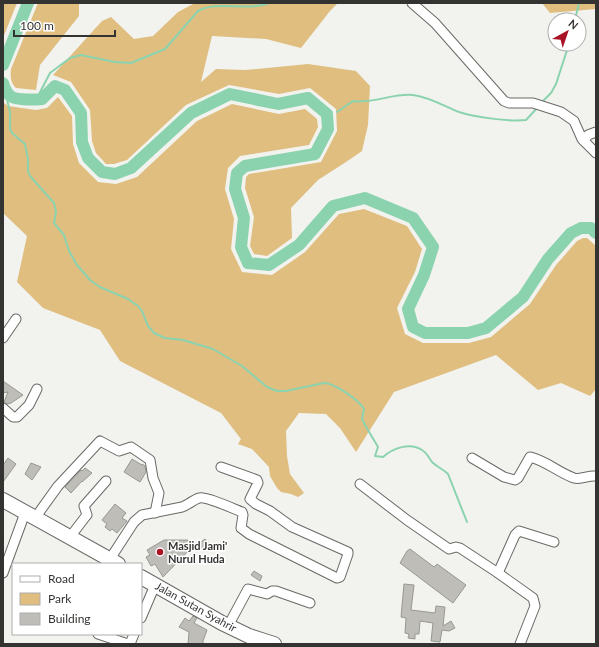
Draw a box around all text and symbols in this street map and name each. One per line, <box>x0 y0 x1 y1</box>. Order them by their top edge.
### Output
scale bar <box>14 12 115 38</box>
north arrow <box>547 12 587 52</box>
text: N <box>566 16 581 32</box>
text: 100 m <box>20 18 54 33</box>
place label: Masjid Jami' Nurul Huda <box>168 539 227 565</box>
marker: Masjid Jami' Nurul Huda <box>155 547 165 557</box>
legend <box>12 563 142 635</box>
text: Road <box>48 571 75 586</box>
street label: Jalan Sutan Syahrir <box>153 579 239 634</box>
text: Park <box>48 591 72 606</box>
text: Building <box>48 611 91 626</box>

